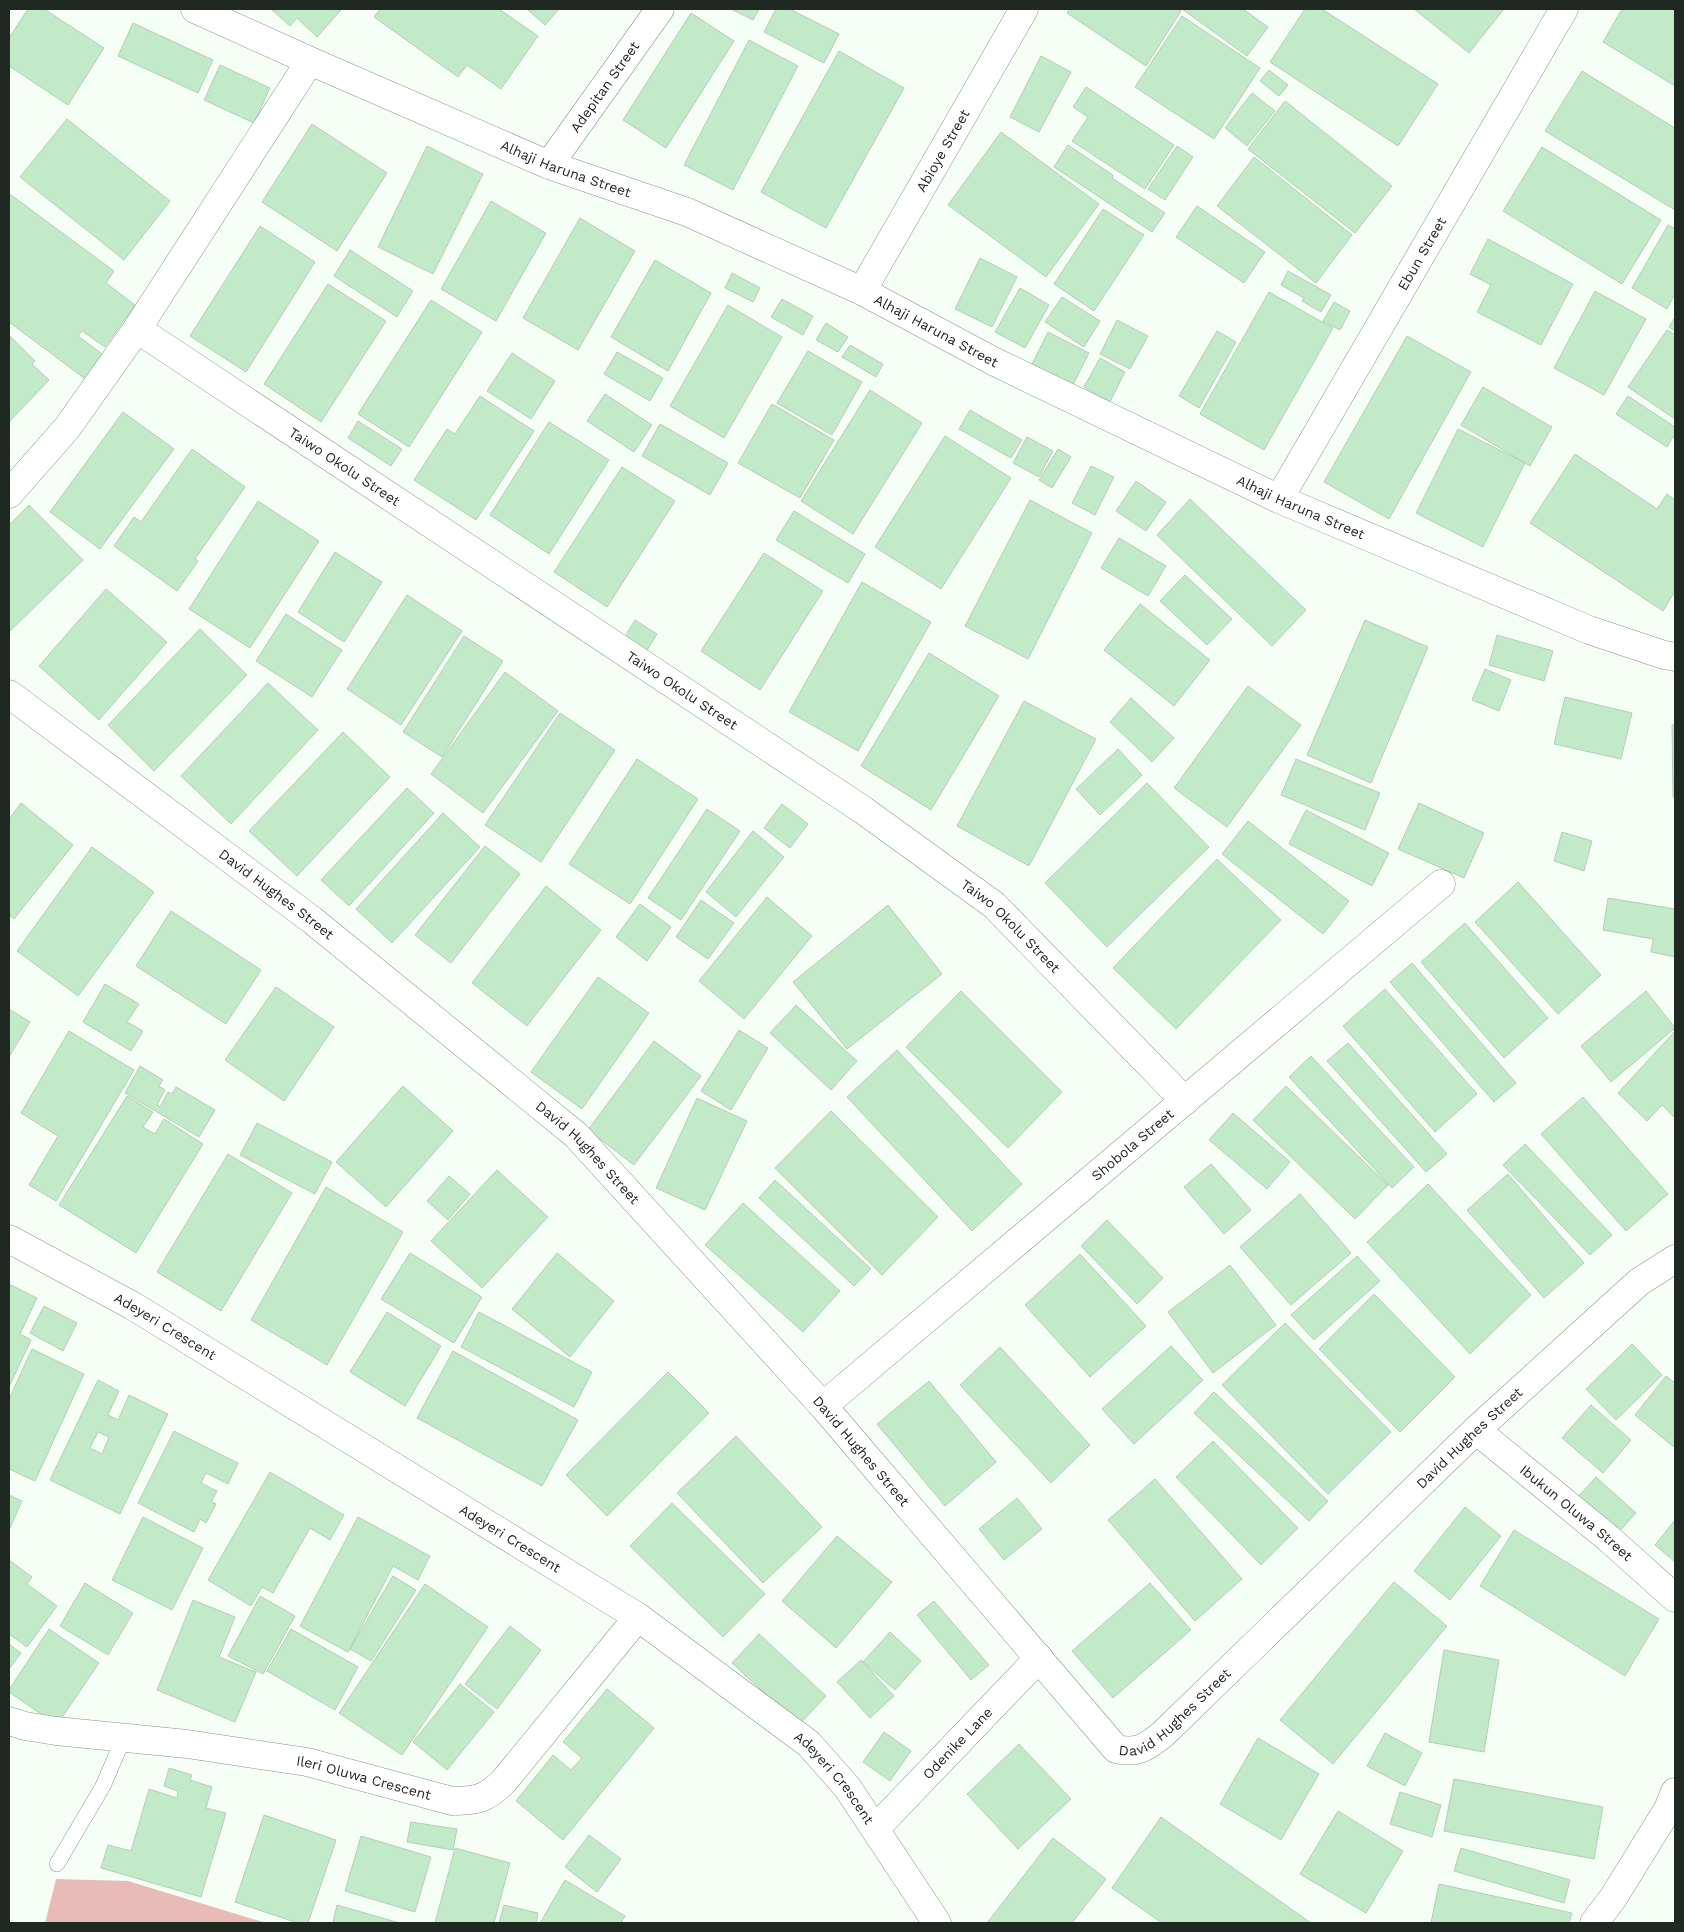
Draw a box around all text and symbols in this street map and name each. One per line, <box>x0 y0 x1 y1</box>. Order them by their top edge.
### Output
street label: Adepitan Street <box>567 38 643 135</box>
street label: Abioye Street <box>913 106 973 195</box>
street label: Alhaji Haruna Street <box>498 137 633 200</box>
street label: Ebun Street <box>1394 214 1449 293</box>
street label: Alhaji Haruna Street <box>872 291 1001 370</box>
street label: Taiwo Okolu Street <box>286 424 403 509</box>
street label: Alhaji Haruna Street <box>1234 472 1367 542</box>
street label: Taiwo Okolu Street <box>624 648 741 733</box>
street label: David Hughes Street <box>216 846 337 943</box>
street label: Taiwo Okolu Street <box>958 876 1063 976</box>
street label: David Hughes Street <box>533 1098 643 1207</box>
street label: Shobola Street <box>1088 1106 1177 1184</box>
street label: Adeyeri Crescent <box>112 1289 219 1363</box>
street label: David Hughes Street <box>1413 1384 1526 1492</box>
street label: David Hughes Street <box>810 1392 913 1509</box>
street label: Ibukun Oluwa Street <box>1517 1461 1636 1564</box>
street label: Adeyeri Crescent <box>457 1501 564 1576</box>
street label: David Hughes Street <box>1118 1665 1234 1759</box>
street label: Odenike Lane <box>919 1704 995 1782</box>
street label: Adeyeri Crescent <box>791 1728 877 1827</box>
street label: Ileri Oluwa Crescent <box>295 1753 433 1803</box>

